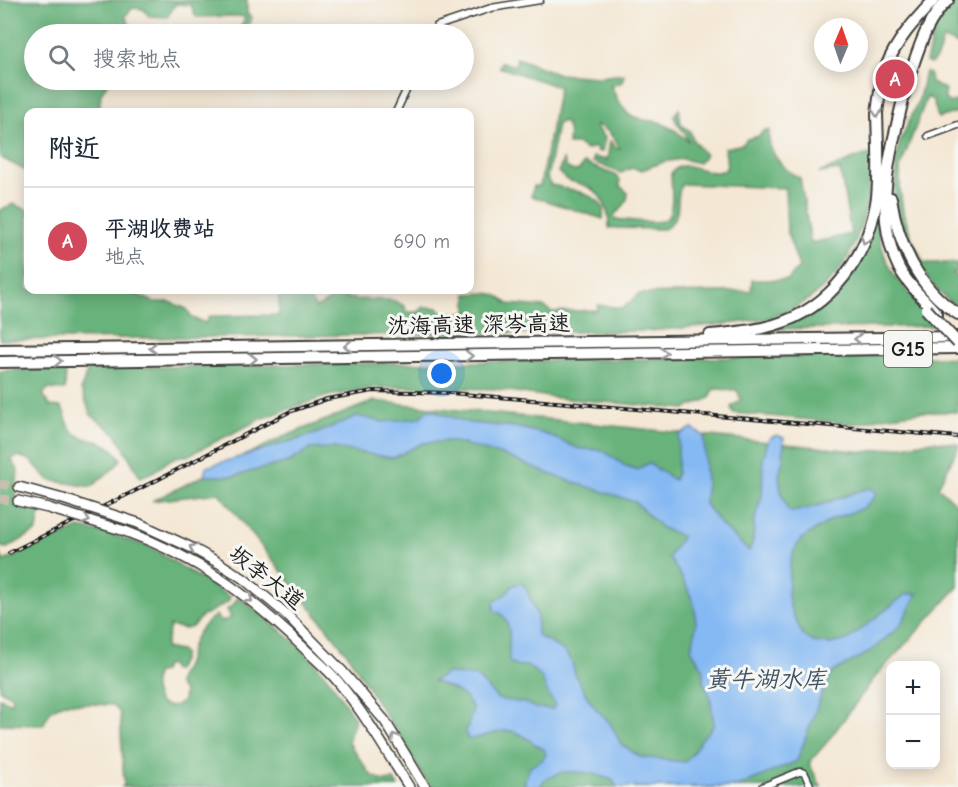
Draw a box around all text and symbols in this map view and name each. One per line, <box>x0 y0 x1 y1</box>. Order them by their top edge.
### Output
north arrow <box>814 18 868 72</box>
search box <box>24 24 474 90</box>
icon: search <box>45 41 78 74</box>
text: 搜索地点 <box>93 46 181 72</box>
pin: A <box>876 56 914 101</box>
one-way arrow <box>871 108 884 117</box>
text: 附近 <box>48 134 100 164</box>
text: 平湖收费站 <box>105 216 215 242</box>
text: A <box>62 230 73 253</box>
text: 690 m <box>393 230 450 253</box>
one-way arrow <box>860 234 872 245</box>
text: 地点 <box>105 245 145 268</box>
street label: 沈海高速 深岑高速 <box>387 310 571 340</box>
road number: G15 <box>884 331 932 367</box>
one-way arrow <box>853 333 862 345</box>
one-way arrow <box>343 340 352 352</box>
one-way arrow <box>148 342 157 354</box>
one-way arrow <box>660 347 669 359</box>
one-way arrow <box>465 350 474 362</box>
one-way arrow <box>249 353 258 365</box>
one-way arrow <box>54 355 63 368</box>
your location <box>427 359 456 388</box>
one-way arrow <box>80 513 91 525</box>
street label: 坂李大道 <box>224 540 309 615</box>
one-way arrow <box>189 544 199 555</box>
one-way arrow <box>243 591 254 602</box>
map controls <box>886 661 940 769</box>
button: + <box>886 661 940 715</box>
water label: 黄牛湖水库 <box>706 665 828 693</box>
button: − <box>886 715 940 769</box>
one-way arrow <box>390 733 402 743</box>

